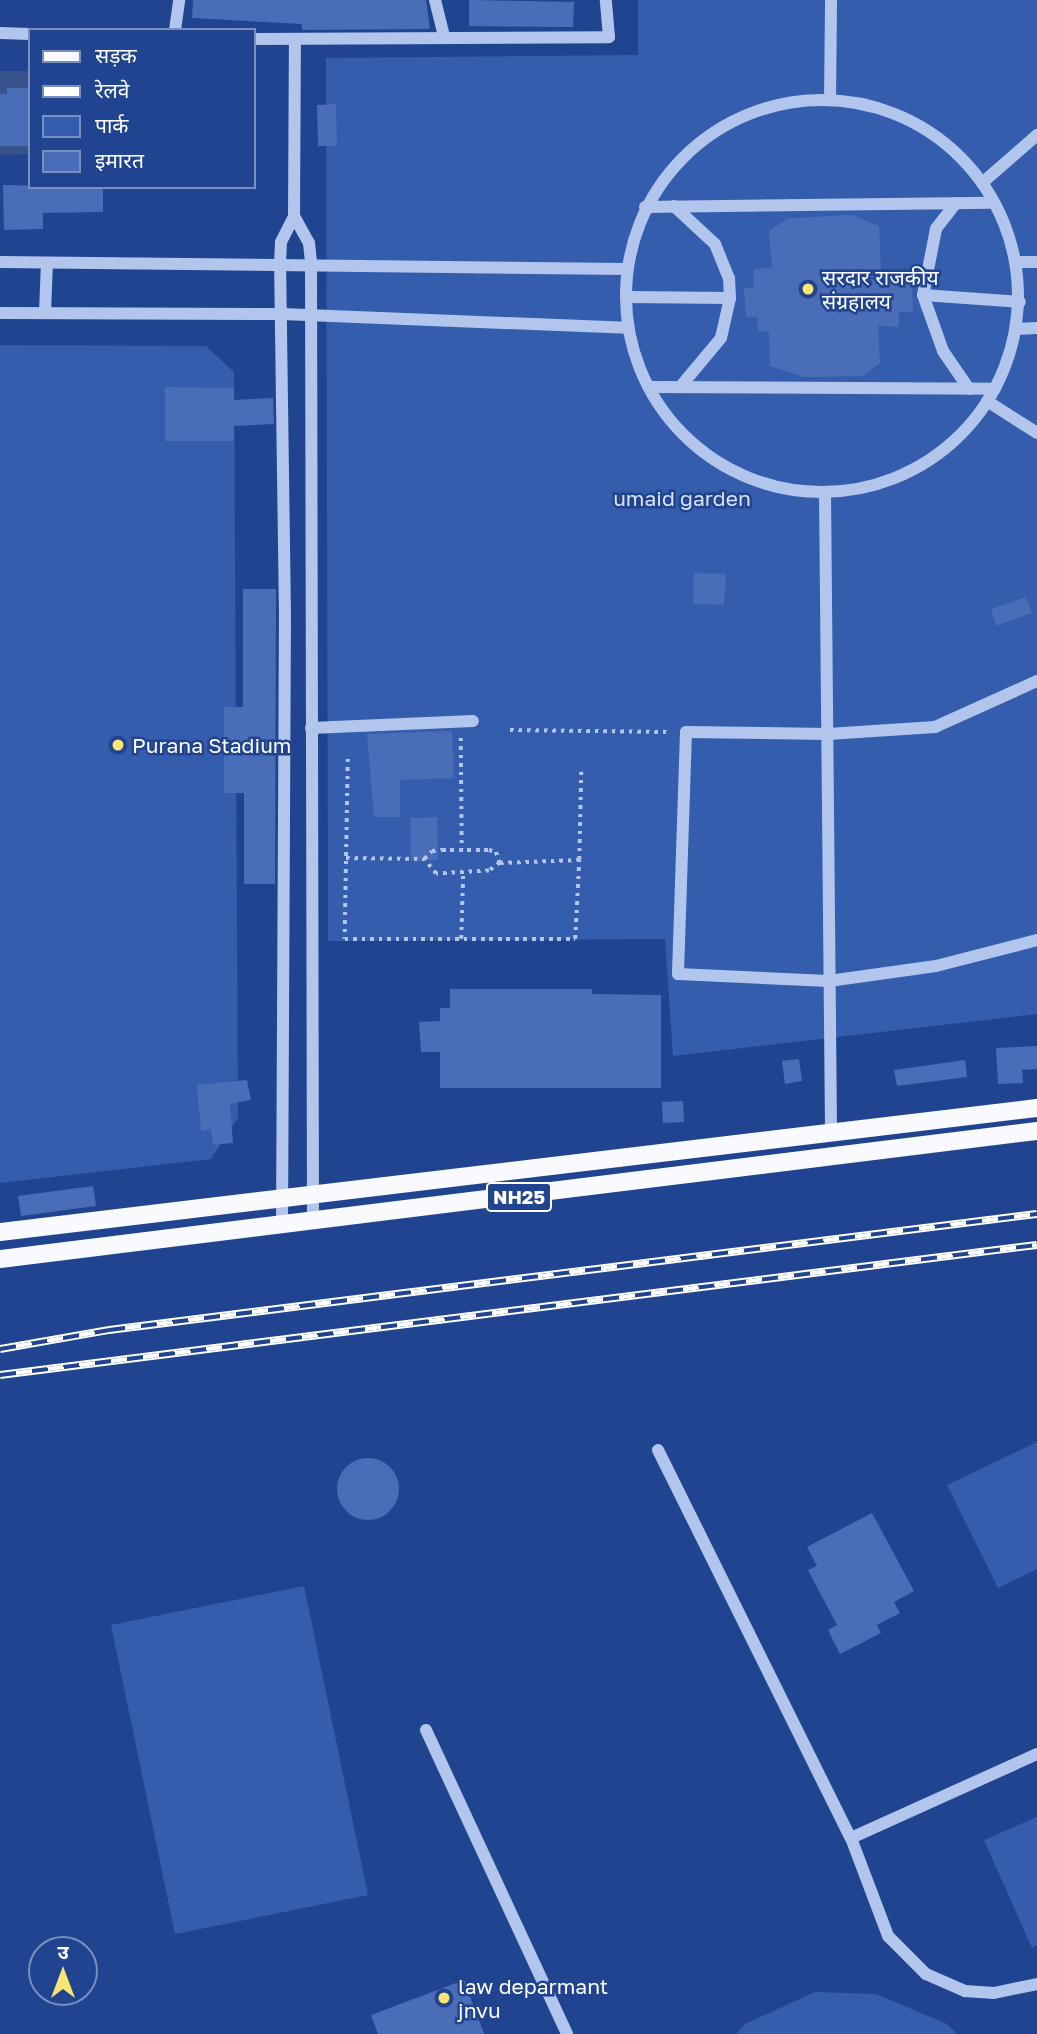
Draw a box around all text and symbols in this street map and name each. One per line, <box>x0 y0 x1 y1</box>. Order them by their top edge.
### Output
legend <box>28 28 256 189</box>
text: सड़क <box>95 42 137 68</box>
text: रेलवे <box>95 77 130 103</box>
text: पार्क <box>95 112 129 138</box>
text: इमारत <box>95 147 144 173</box>
place label: सरदार राजकीय संग्रहालय <box>822 264 939 314</box>
marker: सरदार राजकीय संग्रहालय <box>800 281 816 297</box>
park label: umaid garden <box>613 485 751 511</box>
place label: Purana Stadium <box>132 732 291 758</box>
marker: Purana Stadium <box>110 737 126 753</box>
road number: NH25 <box>486 1182 552 1212</box>
north arrow <box>28 1936 98 2006</box>
text: उ <box>57 1940 69 1963</box>
place label: law deparmant jnvu <box>458 1973 608 2023</box>
marker: law deparmant jnvu <box>436 1990 452 2006</box>

